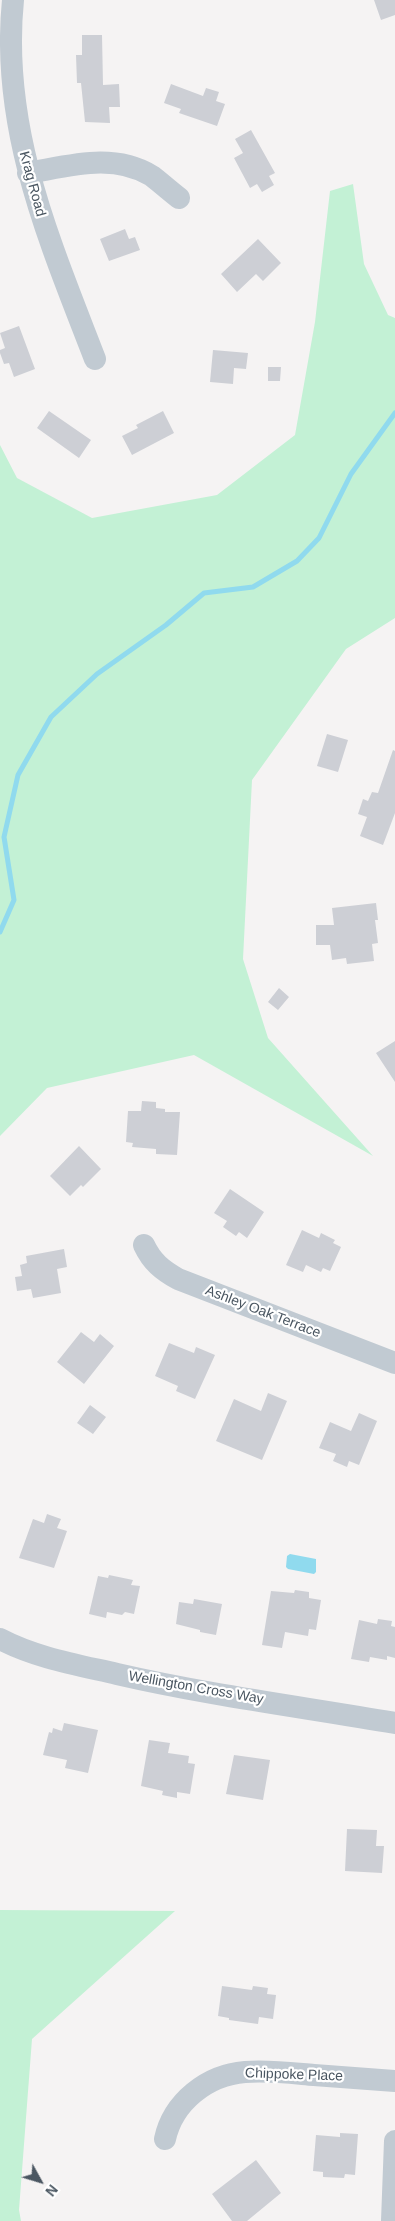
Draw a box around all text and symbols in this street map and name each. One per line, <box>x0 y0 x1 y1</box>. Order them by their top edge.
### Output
street label: Krag Road <box>15 150 49 218</box>
street label: Ashley Oak Terrace <box>203 1282 323 1342</box>
street label: Wellington Cross Way <box>127 1668 265 1708</box>
street label: Chippoke Place <box>245 2065 343 2085</box>
north arrow <box>15 2156 65 2206</box>
text: N <box>42 2181 61 2199</box>

